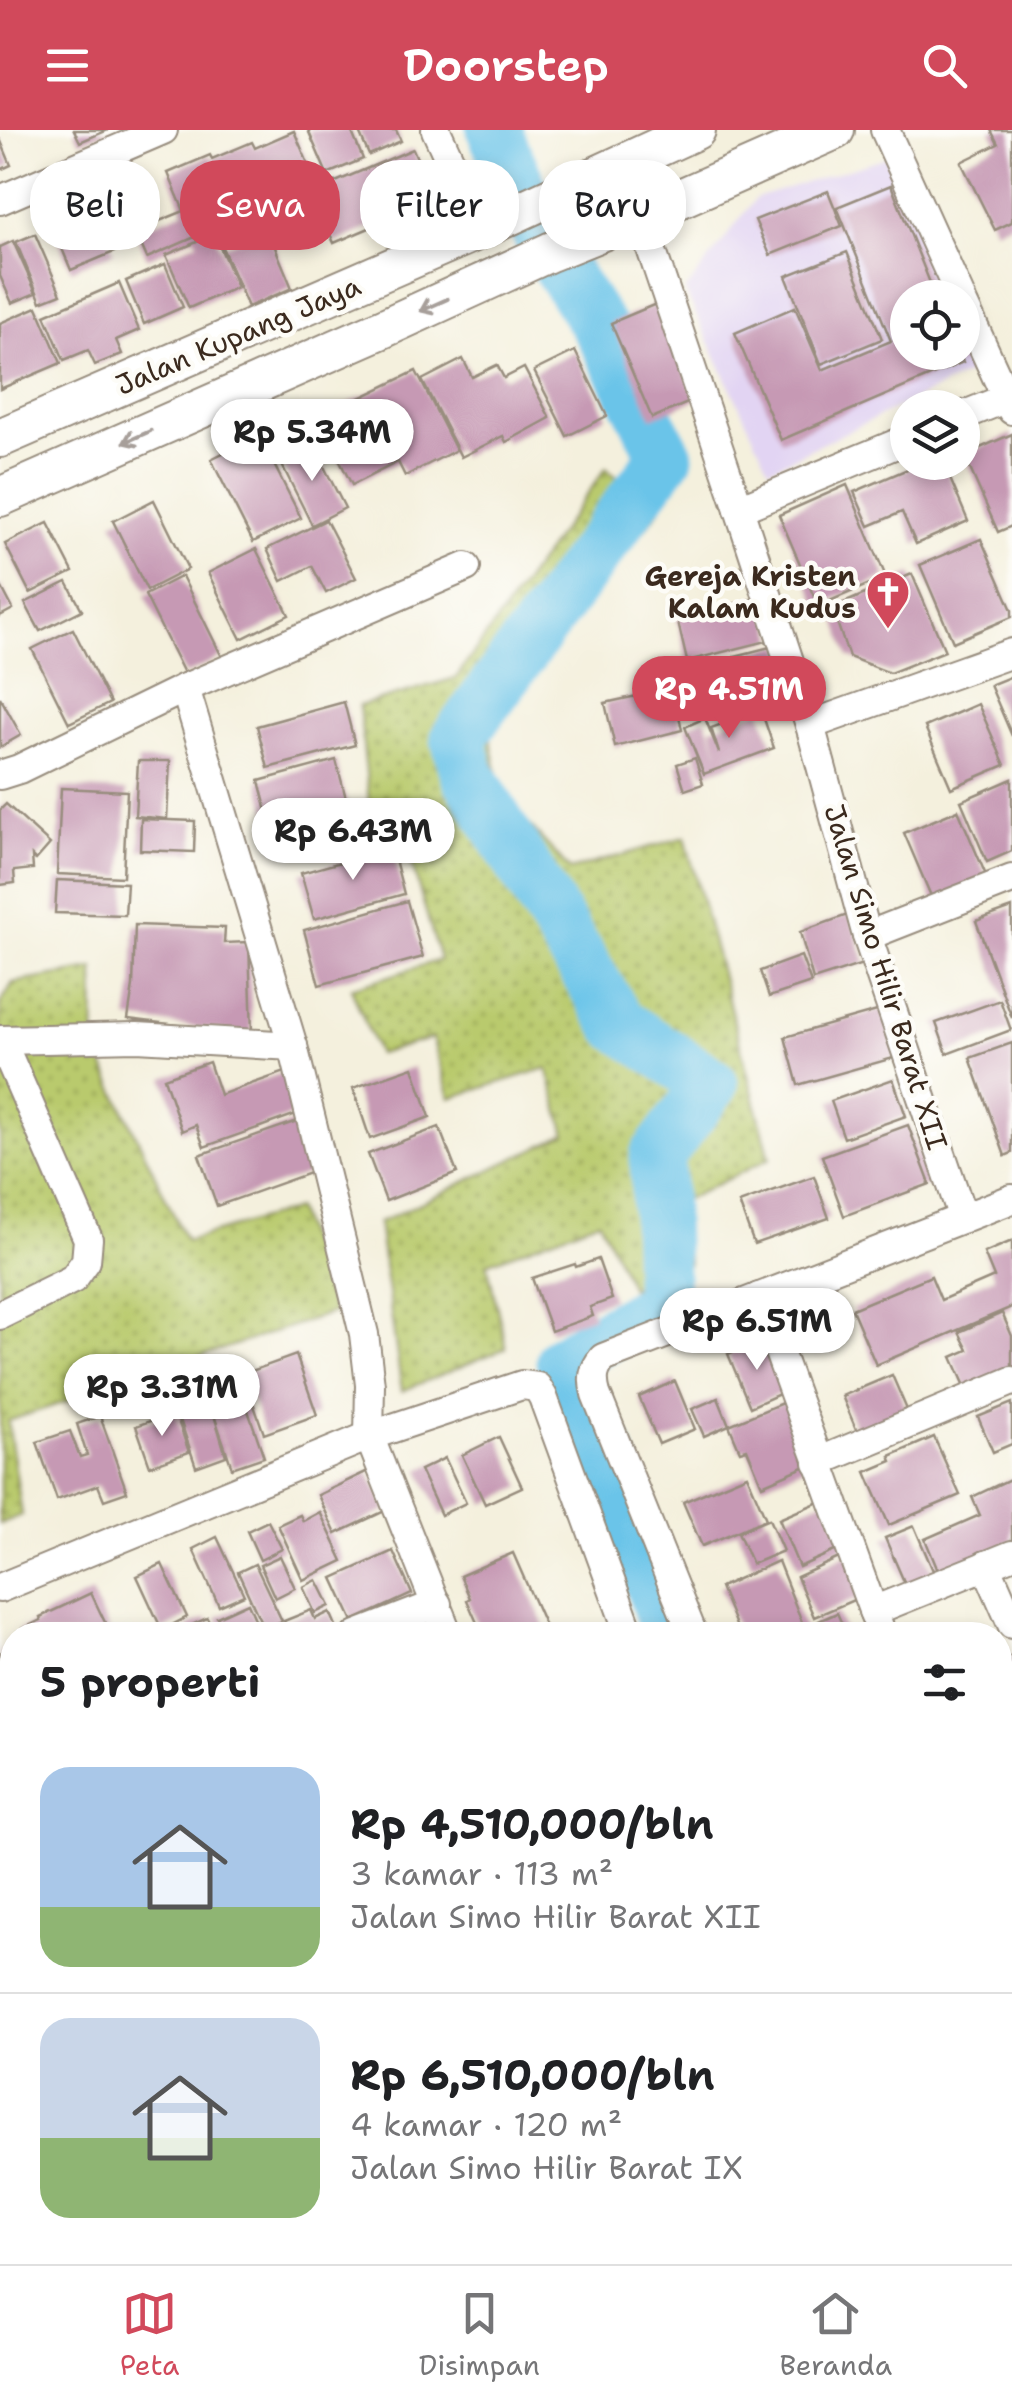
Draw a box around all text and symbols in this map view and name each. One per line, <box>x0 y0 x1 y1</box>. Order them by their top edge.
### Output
text: Doorstep <box>403 35 609 95</box>
icon: menu <box>40 38 95 93</box>
icon: search <box>917 38 972 93</box>
chip: Beli <box>30 160 160 250</box>
chip: Sewa <box>180 160 340 250</box>
chip: Filter <box>360 160 519 250</box>
chip: Baru <box>539 160 686 250</box>
street label: Jalan Kupang Jaya <box>110 266 366 404</box>
map controls <box>890 280 980 480</box>
button: locate <box>890 280 980 370</box>
one-way arrow <box>420 297 450 315</box>
button: layers <box>890 390 980 480</box>
pin: Rp 5.34M <box>209 399 415 484</box>
text: Rp 5.34M <box>233 410 391 453</box>
one-way arrow <box>122 429 153 447</box>
place label: Gereja Kristen Kalam Kudus <box>645 557 856 627</box>
church icon: Gereja Kristen Kalam Kudus <box>865 569 911 630</box>
pin: Rp 4.51M <box>626 656 832 741</box>
text: Rp 4.51M <box>654 667 804 710</box>
pin: Rp 6.43M <box>250 798 456 883</box>
street label: Jalan Simo Hilir Barat XII <box>815 800 957 1154</box>
text: Rp 6.43M <box>274 809 432 852</box>
pin: Rp 6.51M <box>654 1288 860 1373</box>
text: Rp 6.51M <box>682 1299 832 1342</box>
pin: Rp 3.31M <box>59 1354 265 1439</box>
text: Rp 3.31M <box>86 1365 238 1408</box>
text: 5 properti <box>40 1654 260 1710</box>
icon: filters <box>917 1655 972 1710</box>
text: Rp 4,510,000/bln <box>350 1796 714 1852</box>
icon: home <box>120 1807 240 1927</box>
text: 3 kamar · 113 m² <box>350 1852 613 1895</box>
text: Jalan Simo Hilir Barat XII <box>350 1895 761 1938</box>
text: Rp 6,510,000/bln <box>350 2047 715 2103</box>
icon: home <box>120 2058 240 2178</box>
text: 4 kamar · 120 m² <box>350 2103 622 2146</box>
text: Jalan Simo Hilir Barat IX <box>350 2146 743 2189</box>
tab: Peta <box>120 2286 179 2384</box>
tab: Disimpan <box>419 2286 540 2384</box>
tab: Beranda <box>780 2286 892 2384</box>

